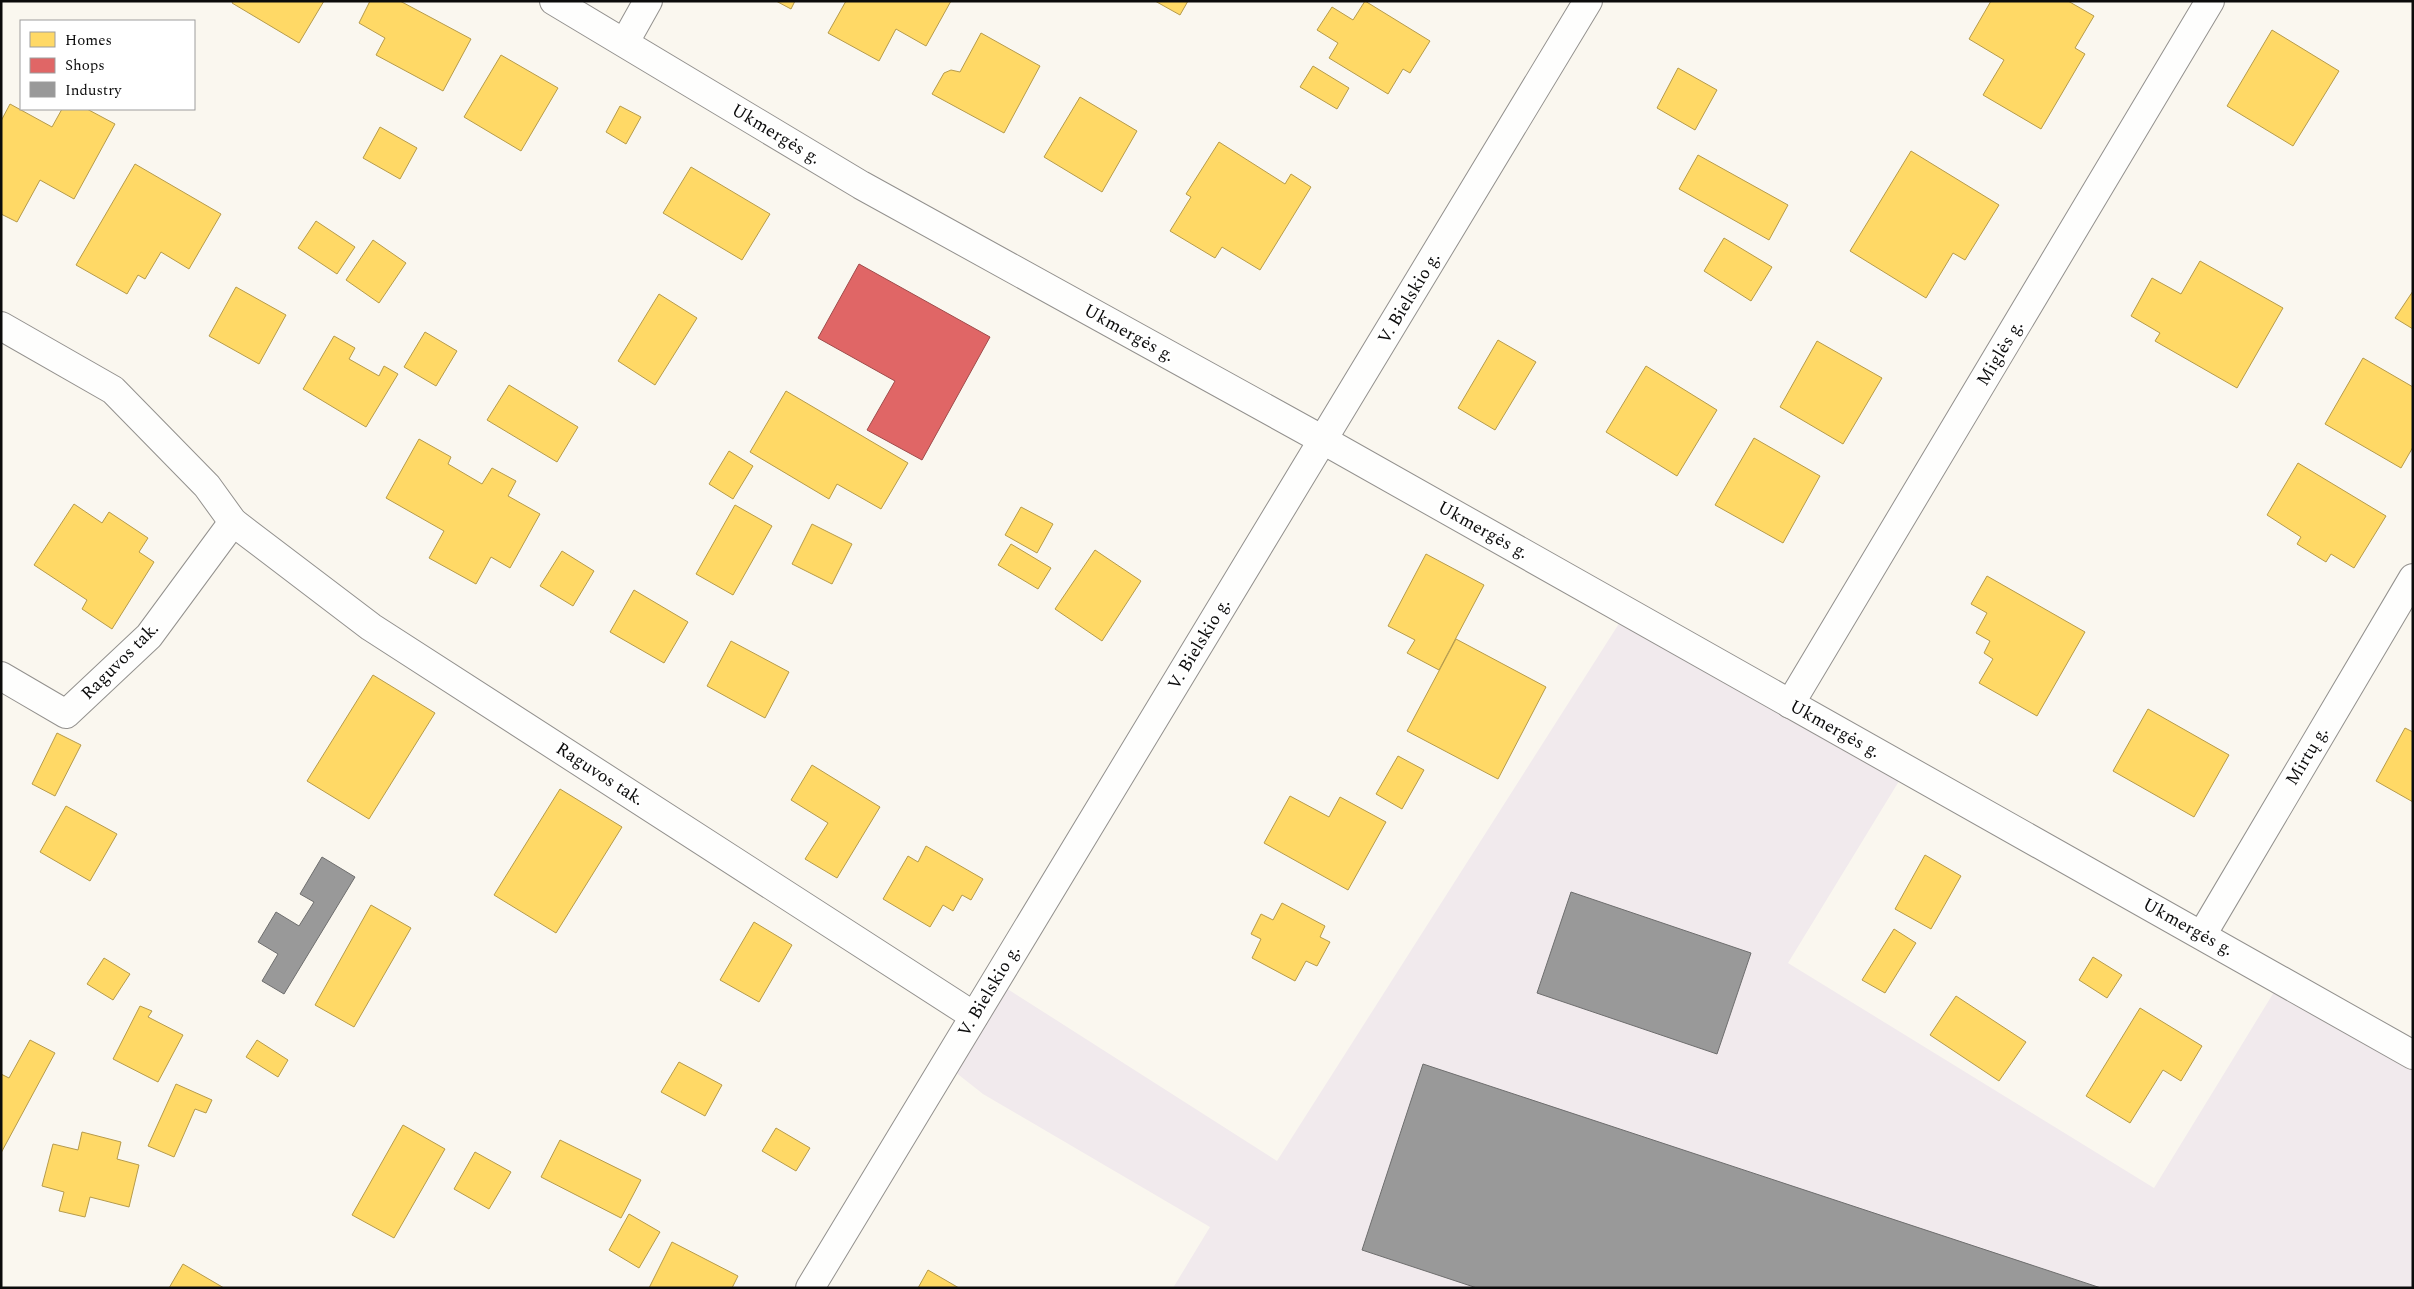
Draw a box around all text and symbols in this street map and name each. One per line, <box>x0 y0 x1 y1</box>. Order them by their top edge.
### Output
legend <box>20 20 195 110</box>
text: Homes <box>65 29 112 52</box>
text: Shops <box>65 54 105 77</box>
text: Industry <box>65 79 122 102</box>
street label: Ukmergės g. <box>726 97 826 171</box>
street label: V. Bielskio g. <box>1371 247 1447 349</box>
street label: Ukmergės g. <box>1079 297 1179 369</box>
street label: Miglės g. <box>1970 315 2030 391</box>
street label: Ukmergės g. <box>1433 494 1533 566</box>
street label: V. Bielskio g. <box>1161 593 1237 695</box>
street label: Raguvos tak. <box>75 616 165 706</box>
street label: Ukmergės g. <box>1785 693 1885 765</box>
street label: Mirtų g. <box>2279 721 2335 791</box>
street label: Raguvos tak. <box>550 735 650 813</box>
street label: Ukmergės g. <box>2138 891 2238 963</box>
street label: V. Bielskio g. <box>951 940 1027 1042</box>

